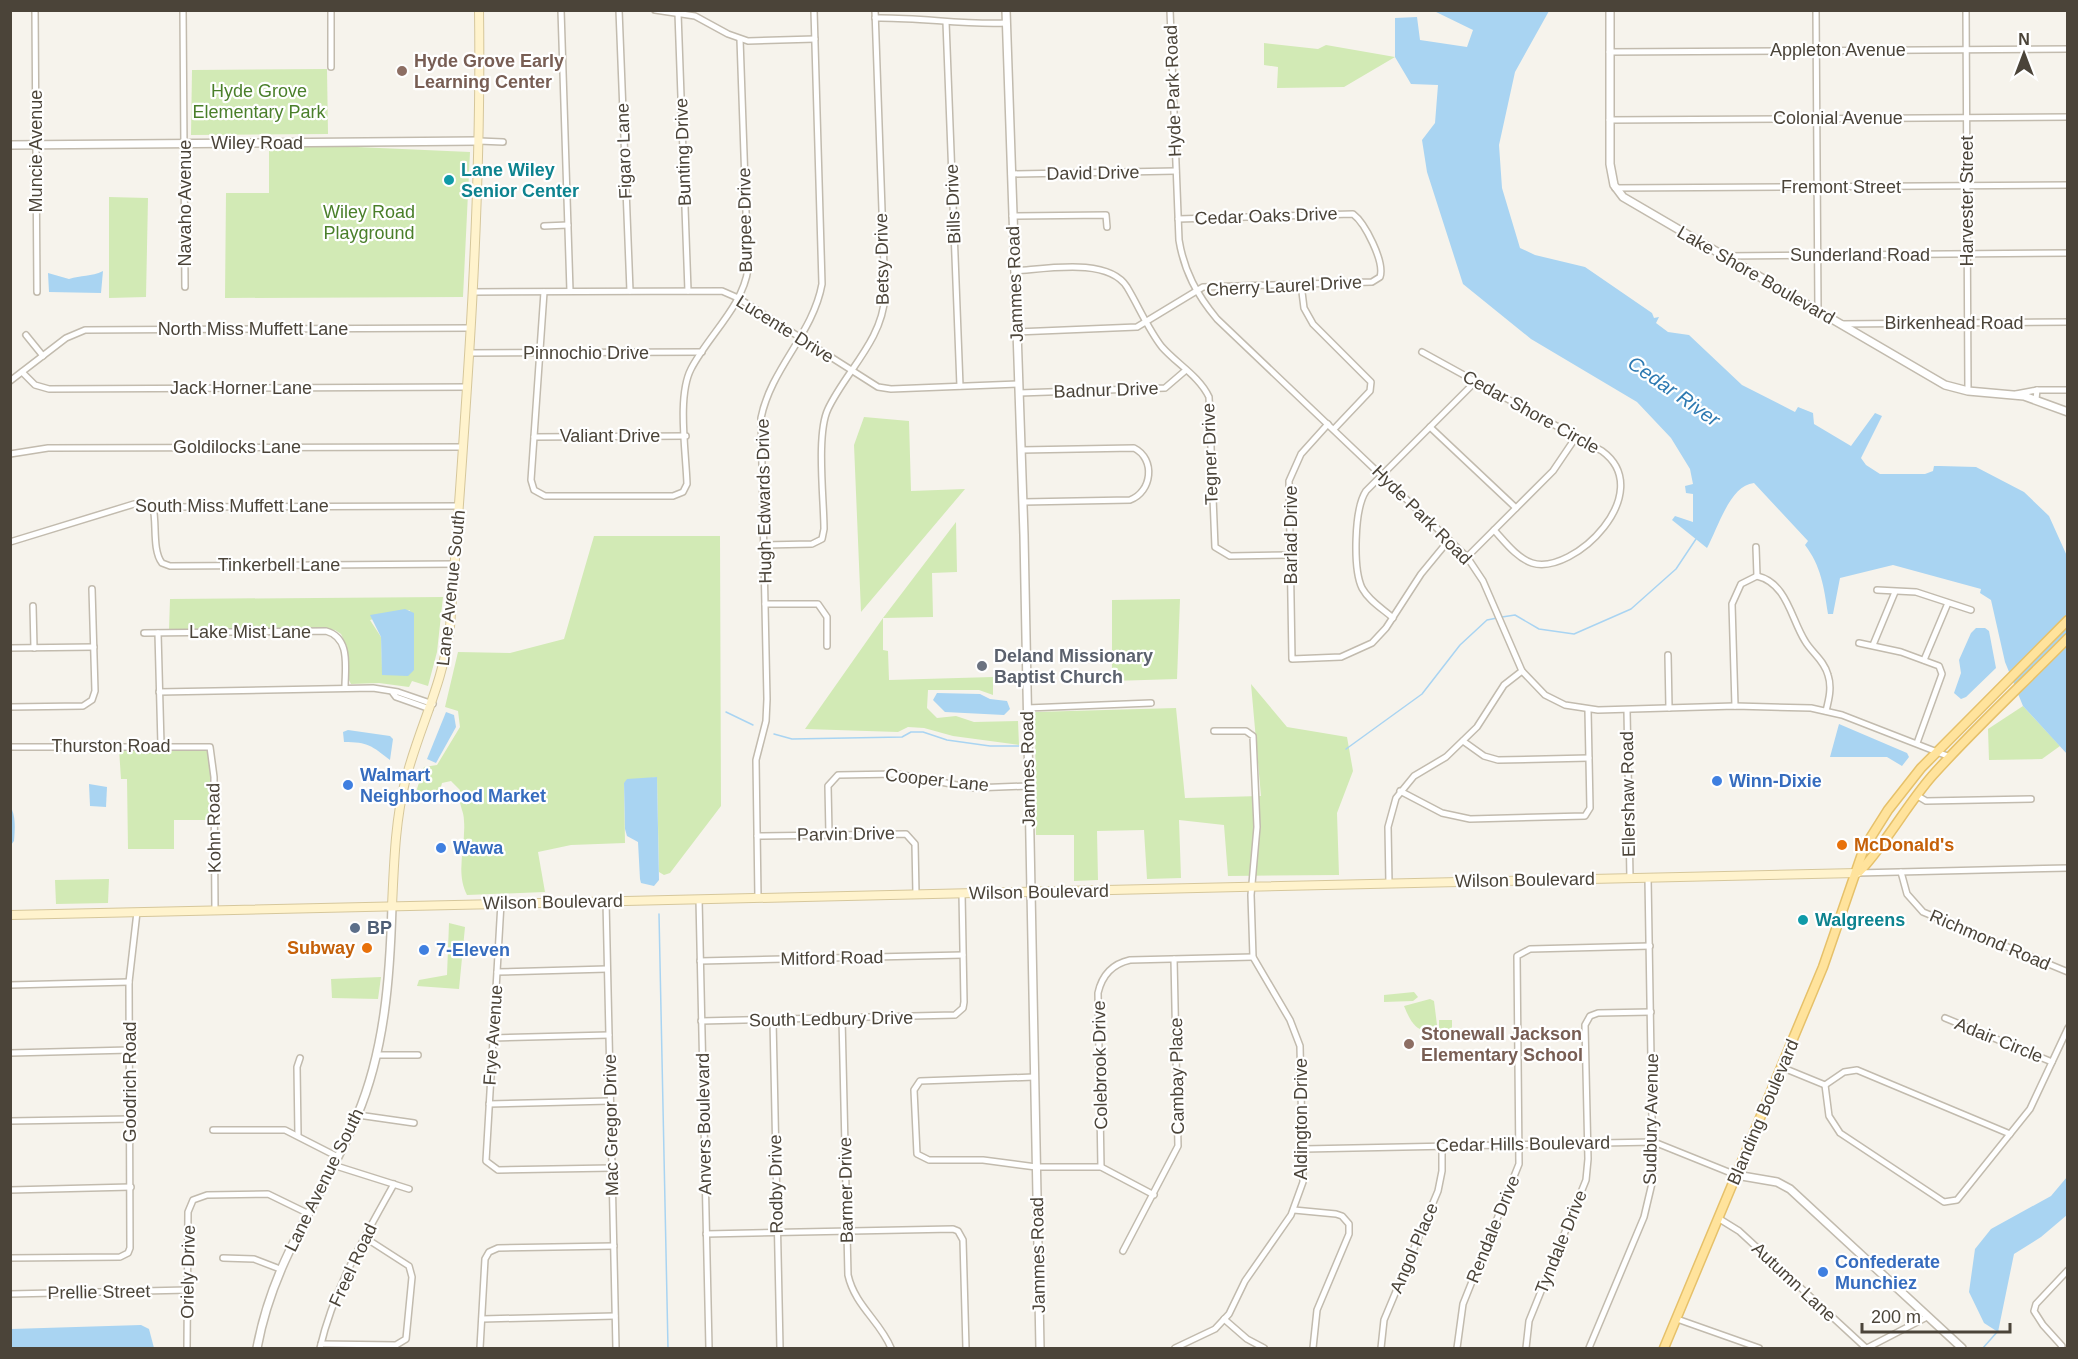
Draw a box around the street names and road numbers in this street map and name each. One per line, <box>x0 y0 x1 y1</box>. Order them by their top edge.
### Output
street label: Hyde Park Road <box>1161 25 1185 157</box>
street label: Appleton Avenue <box>1770 40 1906 60</box>
street label: Muncie Avenue <box>26 90 46 212</box>
street label: Bunting Drive <box>671 98 695 206</box>
street label: Figaro Lane <box>612 103 636 199</box>
street label: Colonial Avenue <box>1773 108 1903 128</box>
street label: Wiley Road <box>211 133 303 153</box>
street label: Harvester Street <box>1957 135 1977 267</box>
street label: Navaho Avenue <box>175 140 195 266</box>
street label: David Drive <box>1046 162 1140 184</box>
street label: Bills Drive <box>942 164 964 244</box>
street label: Burpee Drive <box>734 167 756 273</box>
street label: Fremont Street <box>1781 177 1901 197</box>
street label: Cedar Oaks Drive <box>1194 204 1338 228</box>
street label: Betsy Drive <box>871 213 893 305</box>
street label: Lake Shore Boulevard <box>1674 222 1838 328</box>
street label: Jammes Road <box>1003 226 1027 342</box>
street label: Sunderland Road <box>1790 245 1930 265</box>
street label: Cherry Laurel Drive <box>1206 272 1362 300</box>
street label: Lucente Drive <box>733 291 837 367</box>
street label: Birkenhead Road <box>1884 313 2024 333</box>
street label: North Miss Muffett Lane <box>158 319 348 339</box>
street label: Pinnochio Drive <box>523 343 649 363</box>
street label: Cedar Shore Circle <box>1459 366 1603 458</box>
street label: Jack Horner Lane <box>170 378 312 398</box>
street label: Badnur Drive <box>1053 378 1159 402</box>
street label: Tegner Drive <box>1198 403 1222 505</box>
street label: Hugh Edwards Drive <box>753 418 775 584</box>
street label: Valiant Drive <box>560 426 660 446</box>
street label: Goldilocks Lane <box>173 437 301 457</box>
street label: Hyde Park Road <box>1368 461 1476 569</box>
street label: Barlad Drive <box>1281 485 1301 585</box>
street label: South Miss Muffett Lane <box>135 496 329 516</box>
street label: Lane Avenue South <box>433 509 469 667</box>
street label: Tinkerbell Lane <box>218 555 340 575</box>
street label: Lake Mist Lane <box>189 622 311 642</box>
street label: Jammes Road <box>1017 711 1039 827</box>
street label: Ellershaw Road <box>1617 731 1639 857</box>
street label: Thurston Road <box>51 736 171 756</box>
street label: Cooper Lane <box>884 765 990 795</box>
street label: Kohn Road <box>203 783 225 873</box>
street label: Parvin Drive <box>797 823 895 845</box>
street label: Wilson Boulevard <box>1455 869 1595 891</box>
street label: Wilson Boulevard <box>969 881 1109 903</box>
street label: Wilson Boulevard <box>483 891 623 913</box>
street label: Richmond Road <box>1927 906 2053 974</box>
street label: Mitford Road <box>780 947 884 969</box>
street label: Frye Avenue <box>480 984 506 1086</box>
street label: Colebrook Drive <box>1089 1000 1111 1130</box>
street label: South Ledbury Drive <box>749 1008 913 1030</box>
street label: Adair Circle <box>1952 1013 2046 1067</box>
street label: Cambay Place <box>1166 1017 1188 1135</box>
street label: Goodrich Road <box>120 1021 140 1143</box>
street label: Blanding Boulevard <box>1723 1036 1803 1188</box>
street label: Anvers Boulevard <box>693 1053 715 1195</box>
street label: Sudbury Avenue <box>1640 1053 1662 1185</box>
street label: Mac Gregor Drive <box>600 1054 622 1196</box>
street label: Aldington Drive <box>1291 1058 1311 1180</box>
street label: Lane Avenue South <box>281 1105 367 1255</box>
street label: Cedar Hills Boulevard <box>1436 1132 1610 1156</box>
street label: Rodby Drive <box>765 1134 787 1234</box>
street label: Barmer Drive <box>835 1137 857 1243</box>
street label: Rendale Drive <box>1462 1172 1524 1286</box>
street label: Tyndale Drive <box>1531 1187 1591 1297</box>
street label: Jammes Road <box>1027 1197 1049 1313</box>
street label: Angol Place <box>1386 1200 1442 1296</box>
street label: Freel Road <box>325 1220 381 1310</box>
street label: Oriely Drive <box>177 1225 199 1319</box>
street label: Autumn Lane <box>1748 1238 1840 1326</box>
street label: Prellie Street <box>47 1281 151 1303</box>

